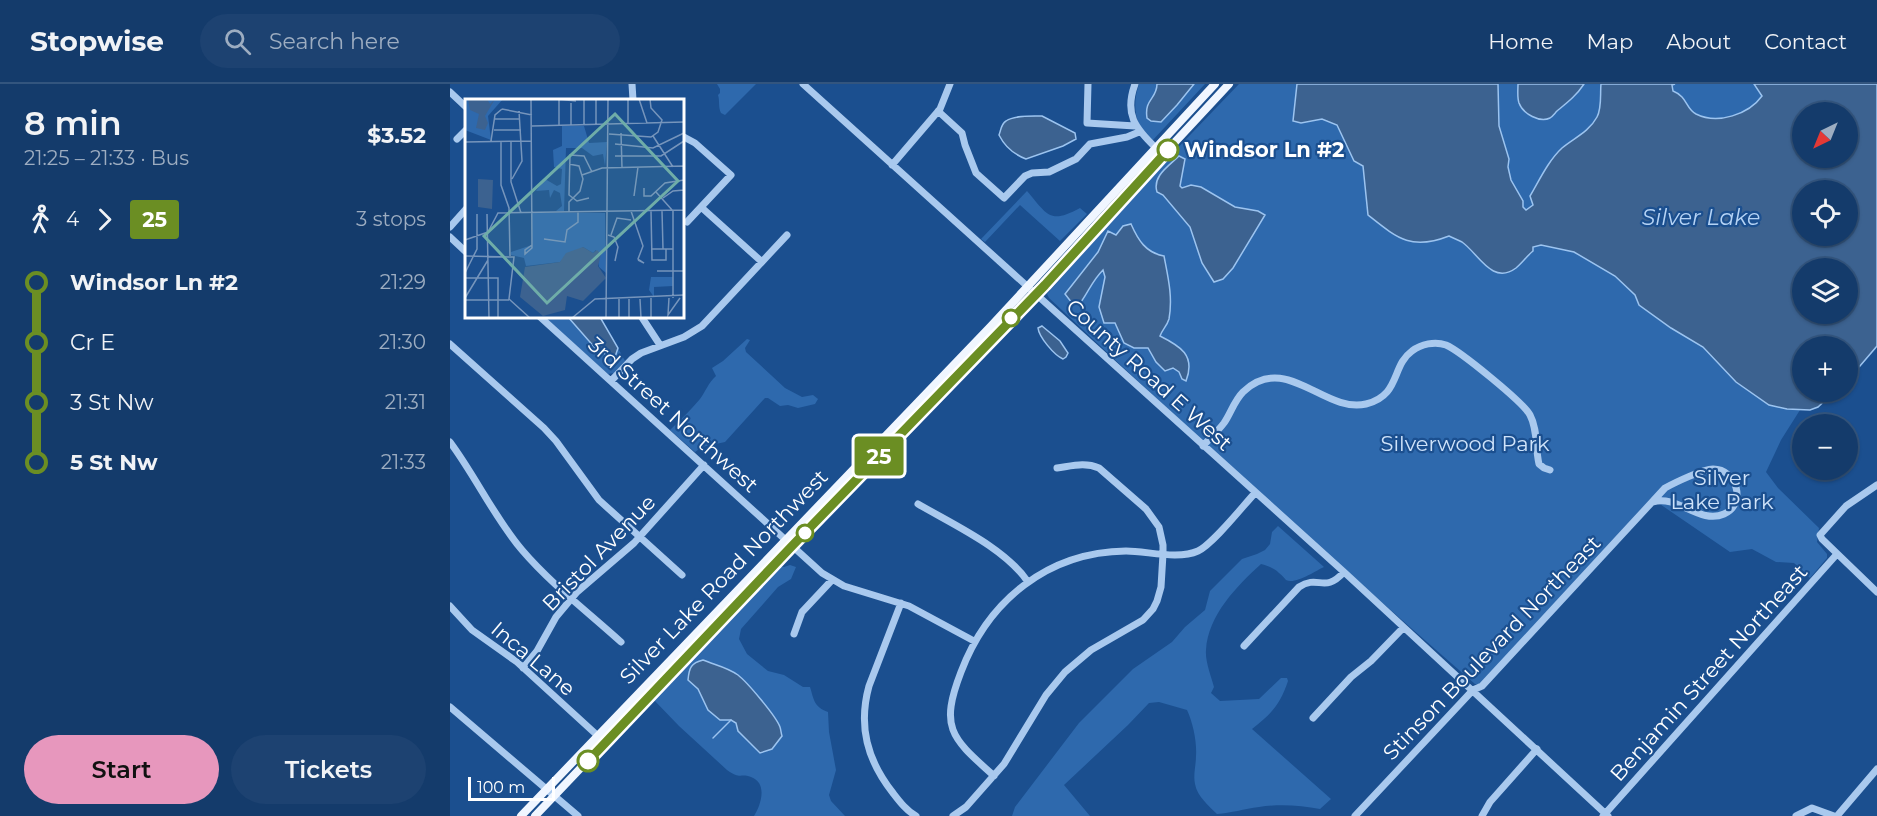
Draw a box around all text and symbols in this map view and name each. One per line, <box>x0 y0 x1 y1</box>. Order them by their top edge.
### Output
search box <box>200 14 620 68</box>
text: Stopwise <box>30 24 164 58</box>
icon: search <box>221 25 254 58</box>
text: Search here <box>269 28 400 55</box>
text: Home <box>1488 29 1553 54</box>
text: Map <box>1586 29 1633 54</box>
text: About <box>1666 29 1731 54</box>
text: Contact <box>1764 29 1847 54</box>
inset map <box>465 99 684 318</box>
north arrow <box>1792 102 1858 168</box>
map controls <box>1792 102 1858 480</box>
text: 8 min <box>24 103 122 143</box>
text: $3.52 <box>367 122 426 149</box>
place label: Windsor Ln #2 <box>1184 137 1344 162</box>
marker: Windsor Ln #2 <box>1157 139 1179 161</box>
text: 21:25 – 21:33 · Bus <box>24 146 189 170</box>
button: locate <box>1792 180 1858 246</box>
icon: walk <box>24 203 57 236</box>
icon: forward <box>88 203 121 236</box>
water label: Silver Lake <box>1642 204 1760 231</box>
text: 4 <box>66 207 79 231</box>
text: 25 <box>142 207 167 232</box>
text: 3 stops <box>356 207 426 231</box>
button: layers <box>1792 258 1858 324</box>
text: Windsor Ln #2 <box>70 269 238 296</box>
text: 21:29 <box>380 270 426 294</box>
street label: County Road E West <box>1061 294 1237 456</box>
unlabelled marker <box>1002 309 1020 327</box>
text: Cr E <box>70 329 115 356</box>
text: 21:30 <box>379 330 426 354</box>
street label: 3rd Street Northwest <box>583 332 763 497</box>
button: + <box>1792 336 1858 402</box>
text: 3 St Nw <box>70 389 154 416</box>
text: 21:31 <box>385 390 426 414</box>
button: − <box>1792 414 1858 480</box>
park label: Silverwood Park <box>1381 431 1550 456</box>
line badge: 25 <box>852 436 906 476</box>
text: 25 <box>867 444 891 469</box>
text: 5 St Nw <box>70 449 158 476</box>
text: 21:33 <box>381 450 426 474</box>
street label: Silver Lake Road Northwest <box>614 464 833 689</box>
park label: Silver Lake Park <box>1670 465 1774 514</box>
street label: Bristol Avenue <box>537 489 660 616</box>
unlabelled marker <box>796 524 814 542</box>
street label: Stinson Boulevard Northeast <box>1378 530 1606 765</box>
street label: Benjamin Street Northeast <box>1605 559 1813 786</box>
street label: Inca Lane <box>486 616 580 701</box>
button: Start <box>24 735 219 804</box>
button: Tickets <box>231 735 426 804</box>
unlabelled marker <box>577 750 599 772</box>
scale bar <box>468 774 555 802</box>
text: 100 m <box>477 778 525 797</box>

